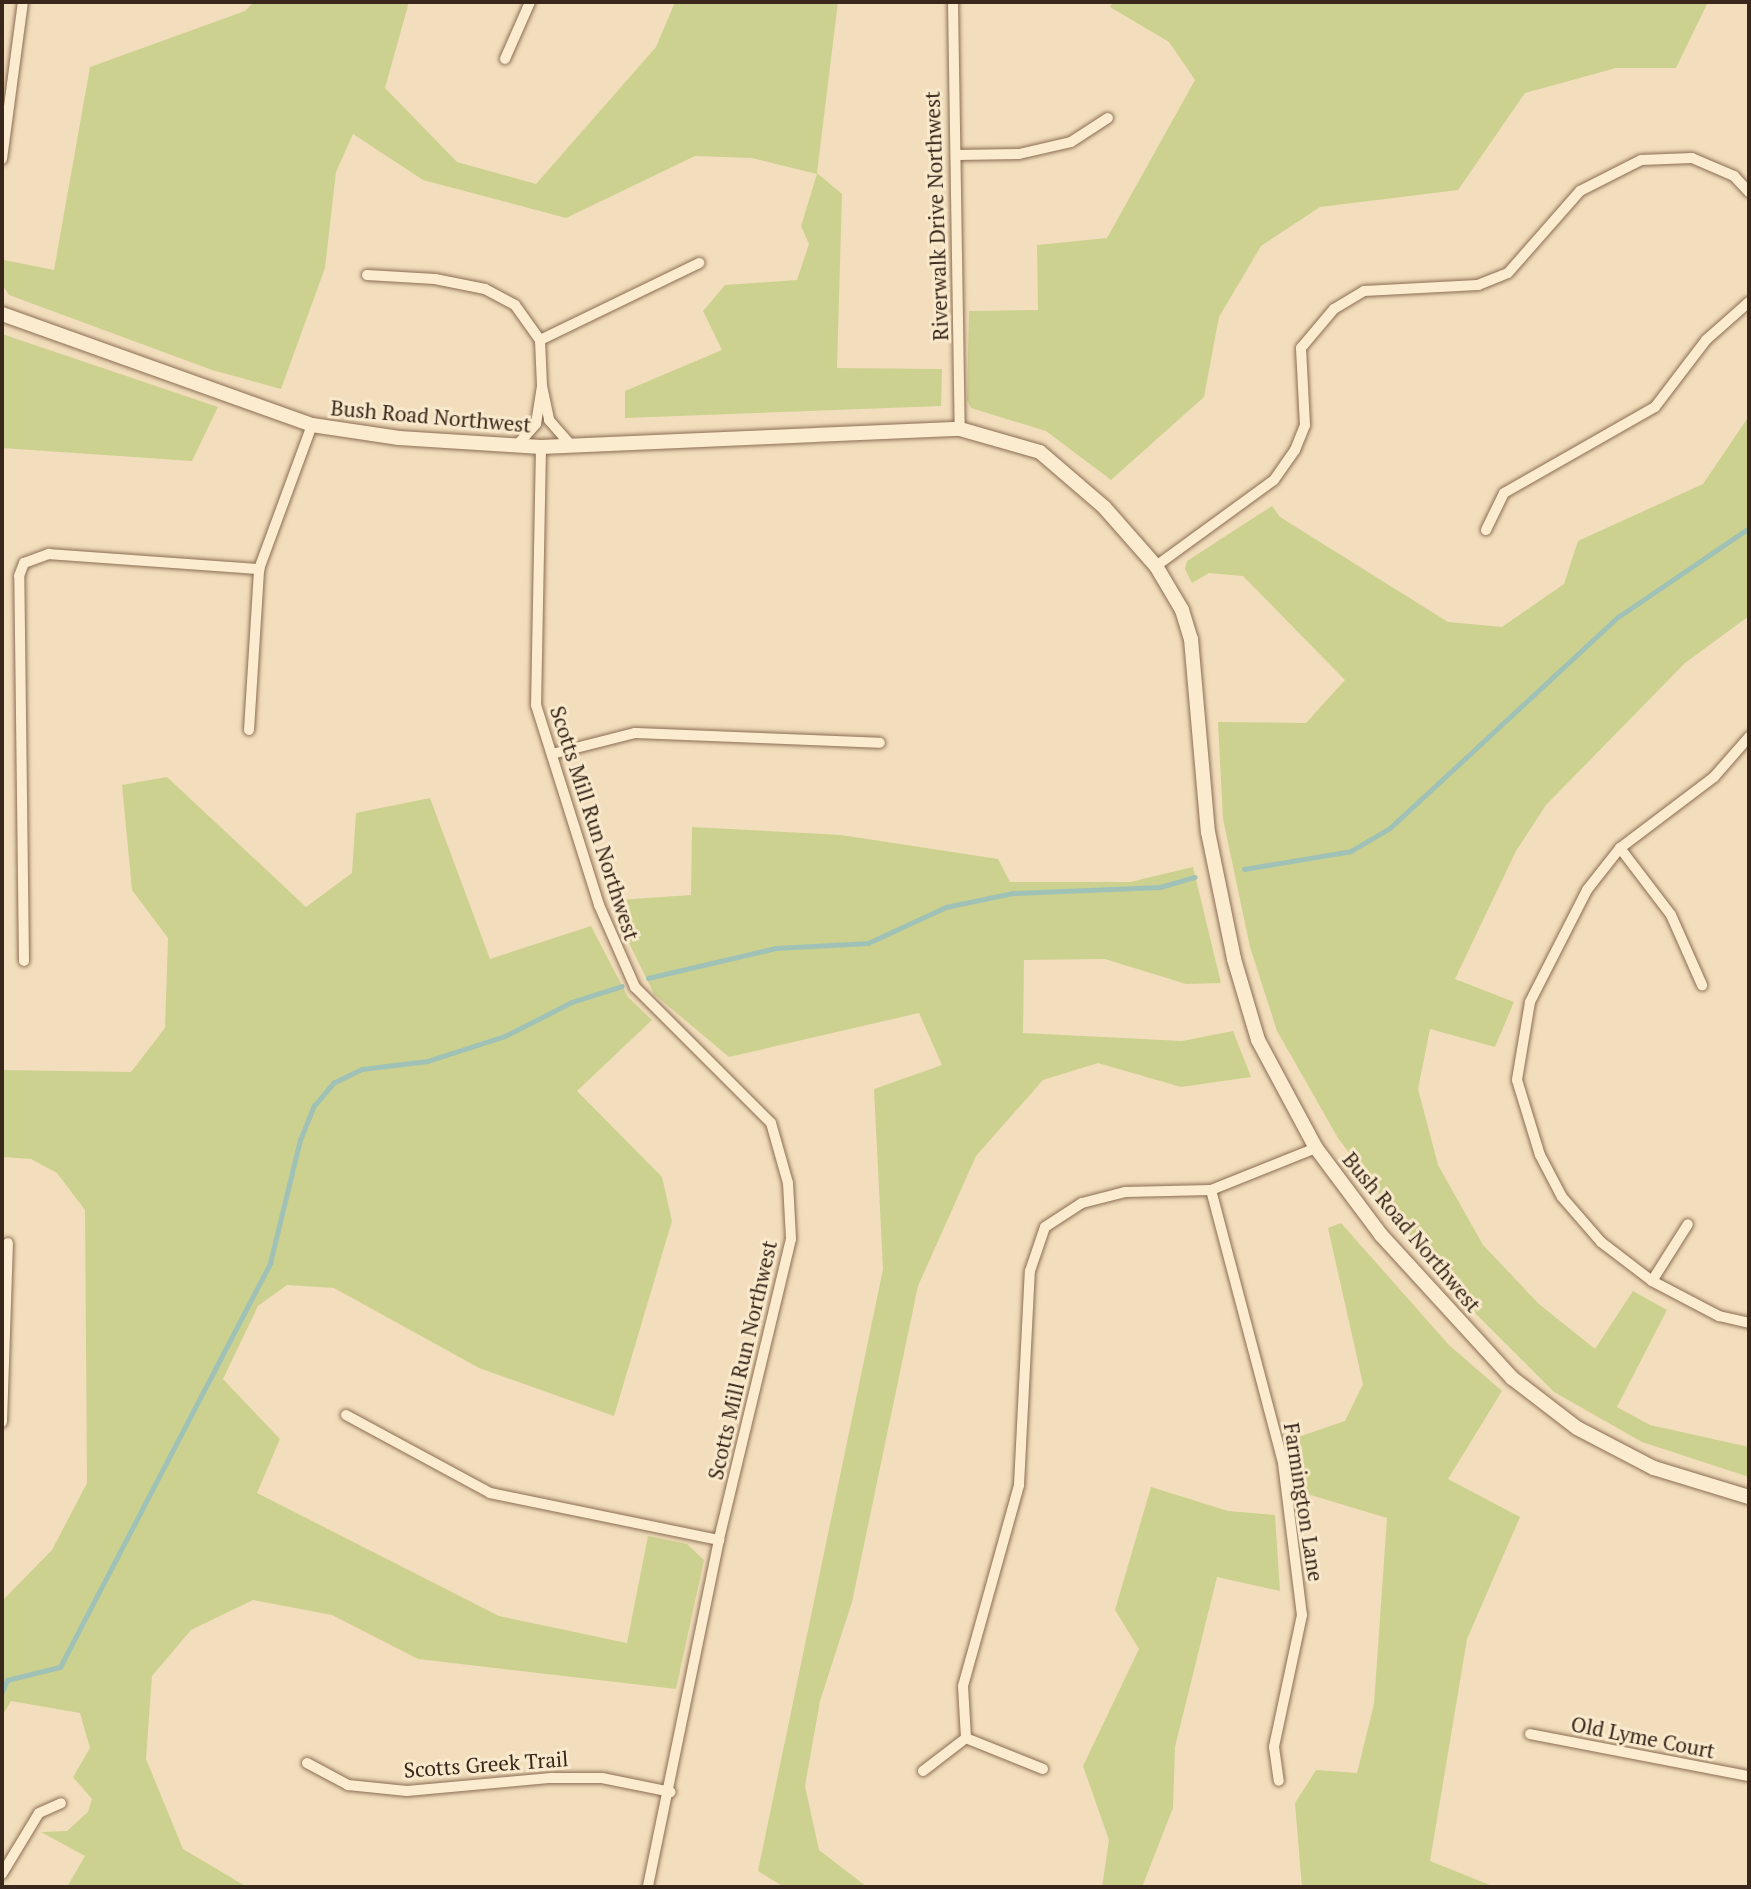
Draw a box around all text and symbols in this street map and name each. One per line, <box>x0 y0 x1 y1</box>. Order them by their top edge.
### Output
street label: Riverwalk Drive Northwest <box>919 91 953 341</box>
street label: Bush Road Northwest <box>330 395 532 437</box>
street label: Scotts Mill Run Northwest <box>545 703 645 943</box>
street label: Bush Road Northwest <box>1338 1147 1486 1317</box>
street label: Scotts Mill Run Northwest <box>702 1238 782 1482</box>
street label: Farmington Lane <box>1279 1421 1329 1583</box>
street label: Old Lyme Court <box>1569 1711 1717 1763</box>
street label: Scotts Greek Trail <box>403 1746 569 1782</box>

